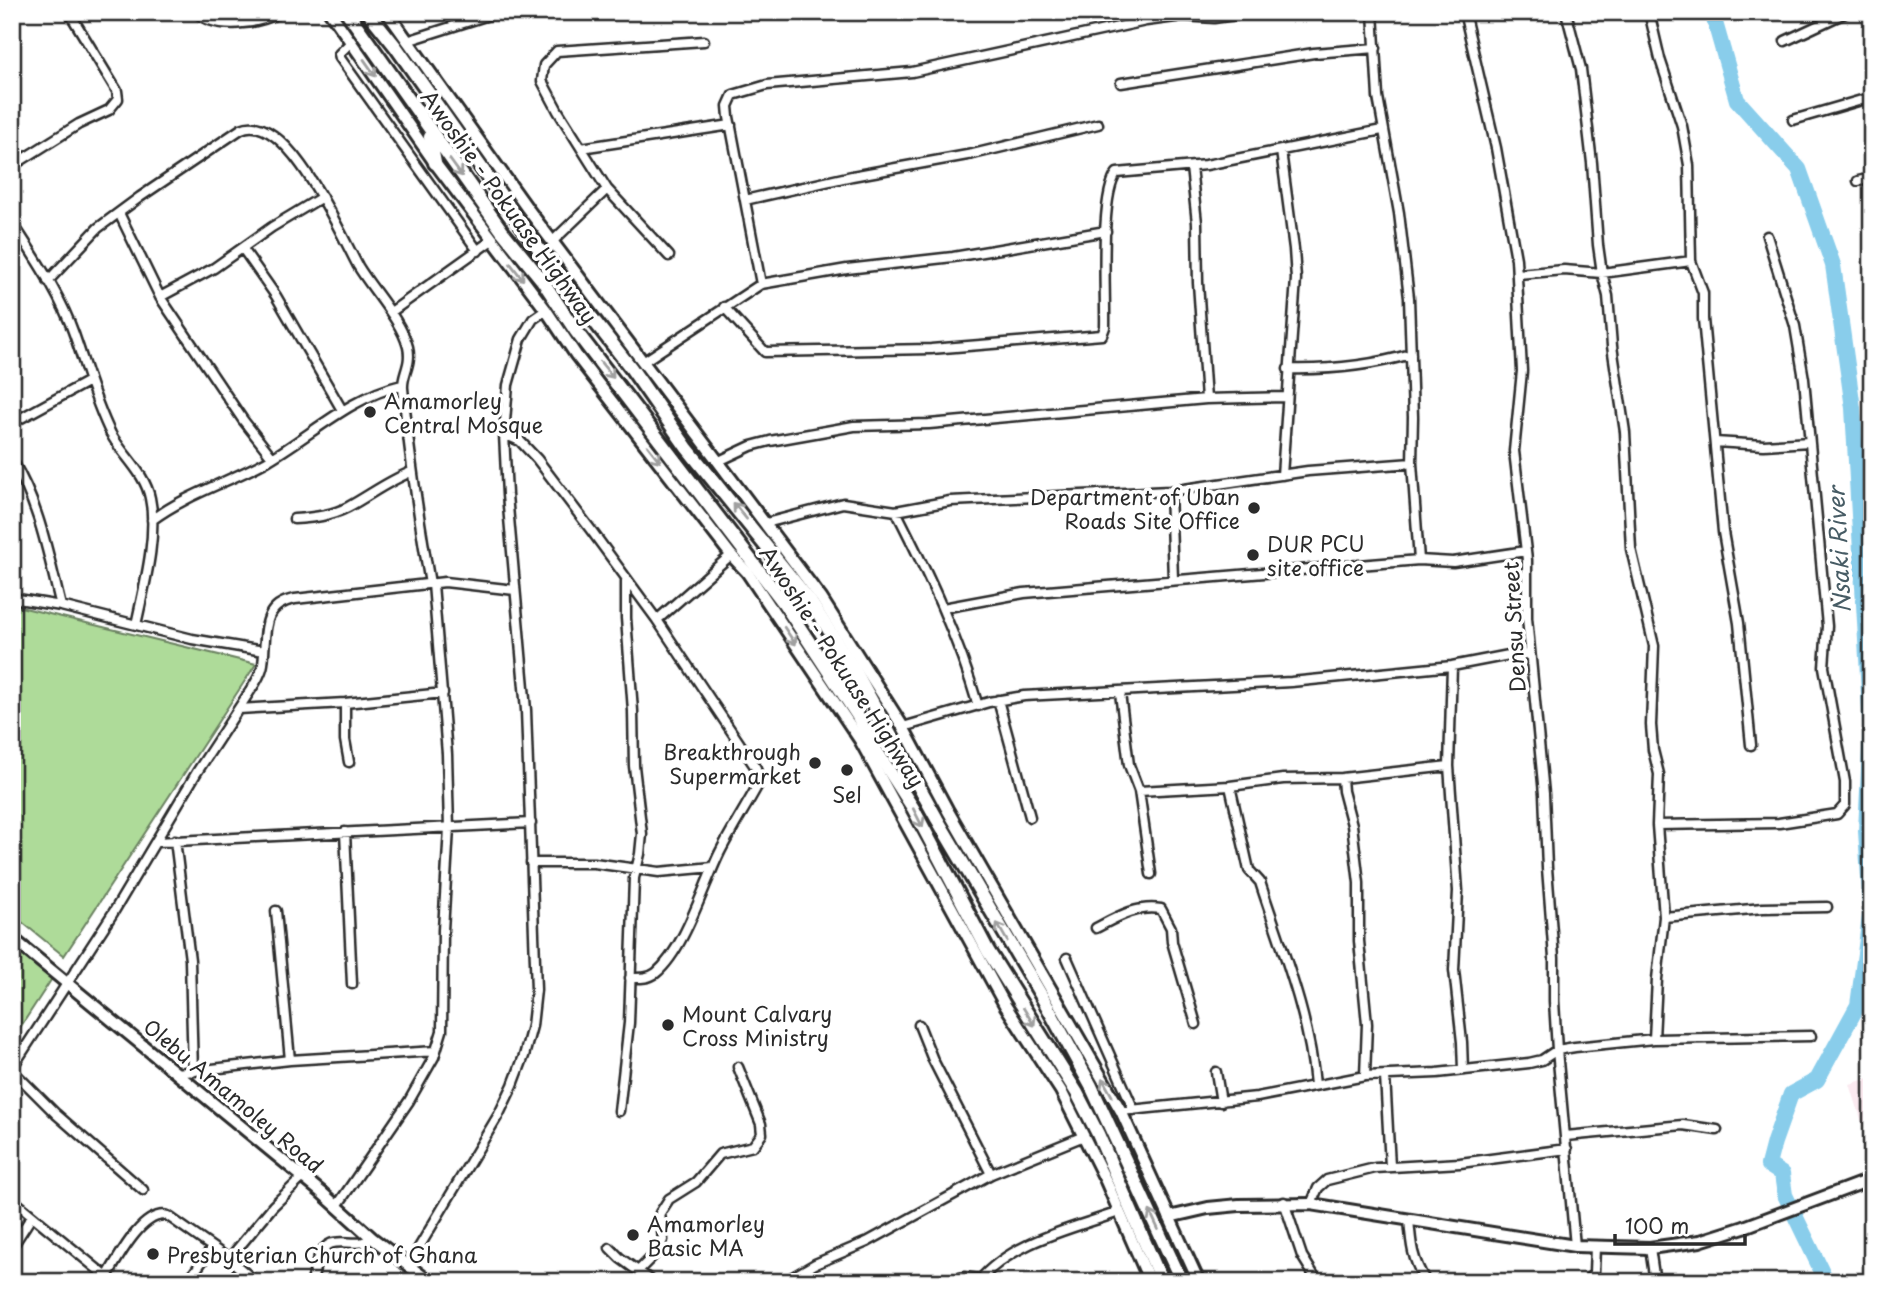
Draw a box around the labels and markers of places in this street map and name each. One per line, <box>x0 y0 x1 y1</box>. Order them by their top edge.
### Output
place label: Amamorley Central Mosque <box>384 384 543 440</box>
marker: Amamorley Central Mosque <box>362 404 378 420</box>
place label: Department of Uban Roads Site Office <box>1030 480 1240 536</box>
marker: Department of Uban Roads Site Office <box>1246 500 1262 516</box>
place label: DUR PCU site office <box>1267 527 1365 583</box>
marker: DUR PCU site office <box>1245 547 1261 563</box>
place label: Breakthrough Supermarket <box>663 735 801 791</box>
marker: Breakthrough Supermarket <box>807 755 823 771</box>
marker: Sel <box>839 762 855 778</box>
place label: Sel <box>832 778 862 810</box>
place label: Mount Calvary Cross Ministry <box>682 997 832 1053</box>
marker: Mount Calvary Cross Ministry <box>660 1017 676 1033</box>
place label: Amamorley Basic MA <box>647 1207 765 1263</box>
marker: Amamorley Basic MA <box>625 1227 641 1243</box>
place label: Presbyterian Church of Ghana <box>167 1238 478 1270</box>
marker: Presbyterian Church of Ghana <box>145 1246 161 1262</box>

